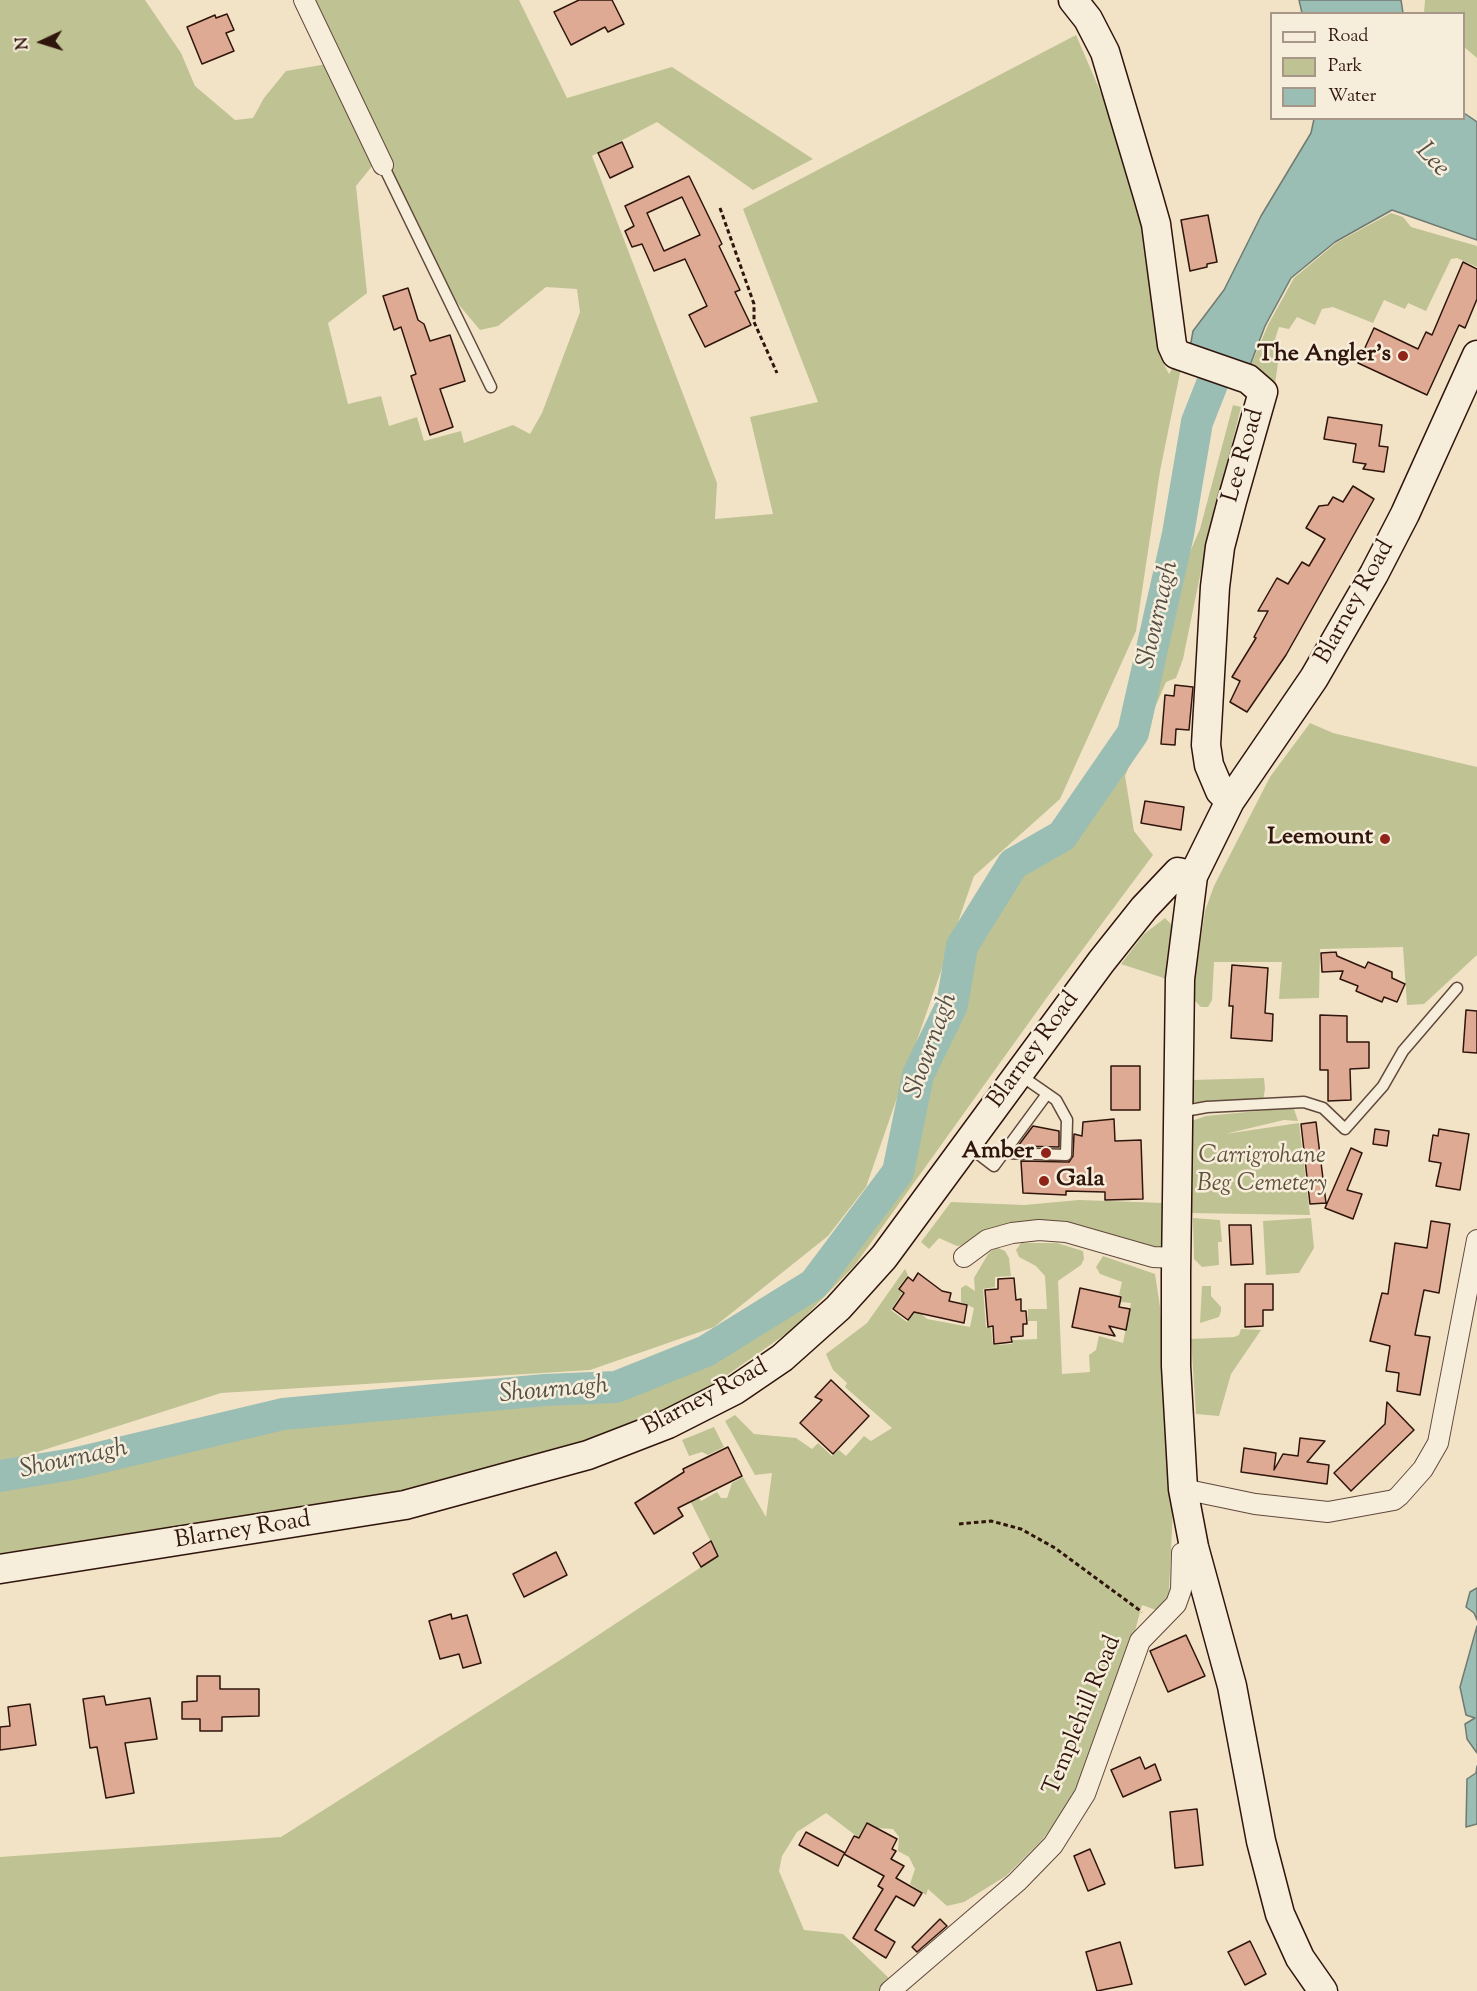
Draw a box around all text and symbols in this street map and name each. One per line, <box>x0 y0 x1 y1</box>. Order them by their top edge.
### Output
north arrow <box>12 12 72 72</box>
legend <box>1270 12 1465 120</box>
text: Road <box>1328 24 1368 50</box>
text: N <box>12 36 35 50</box>
text: Park <box>1328 54 1362 80</box>
text: Water <box>1328 84 1376 110</box>
water label: Lee <box>1407 137 1455 185</box>
place label: The Angler's <box>1257 342 1391 370</box>
marker: The Angler's <box>1396 349 1410 363</box>
street label: Lee Road <box>1218 406 1272 506</box>
street label: Blarney Road <box>1310 536 1402 670</box>
water label: Shournagh <box>1132 558 1188 672</box>
place label: Leemount <box>1267 825 1373 853</box>
marker: Leemount <box>1378 832 1392 846</box>
street label: Blarney Road <box>983 987 1087 1115</box>
water label: Shournagh <box>900 989 966 1103</box>
place label: Amber <box>962 1139 1034 1167</box>
park label: Carrigrohane Beg Cemetery <box>1197 1144 1327 1200</box>
marker: Amber <box>1039 1146 1053 1160</box>
place label: Gala <box>1056 1167 1104 1195</box>
marker: Gala <box>1037 1174 1051 1188</box>
street label: Blarney Road <box>639 1354 773 1444</box>
water label: Shournagh <box>498 1372 610 1412</box>
water label: Shournagh <box>17 1434 131 1488</box>
street label: Blarney Road <box>173 1507 313 1557</box>
street label: Templehill Road <box>1039 1632 1129 1800</box>

